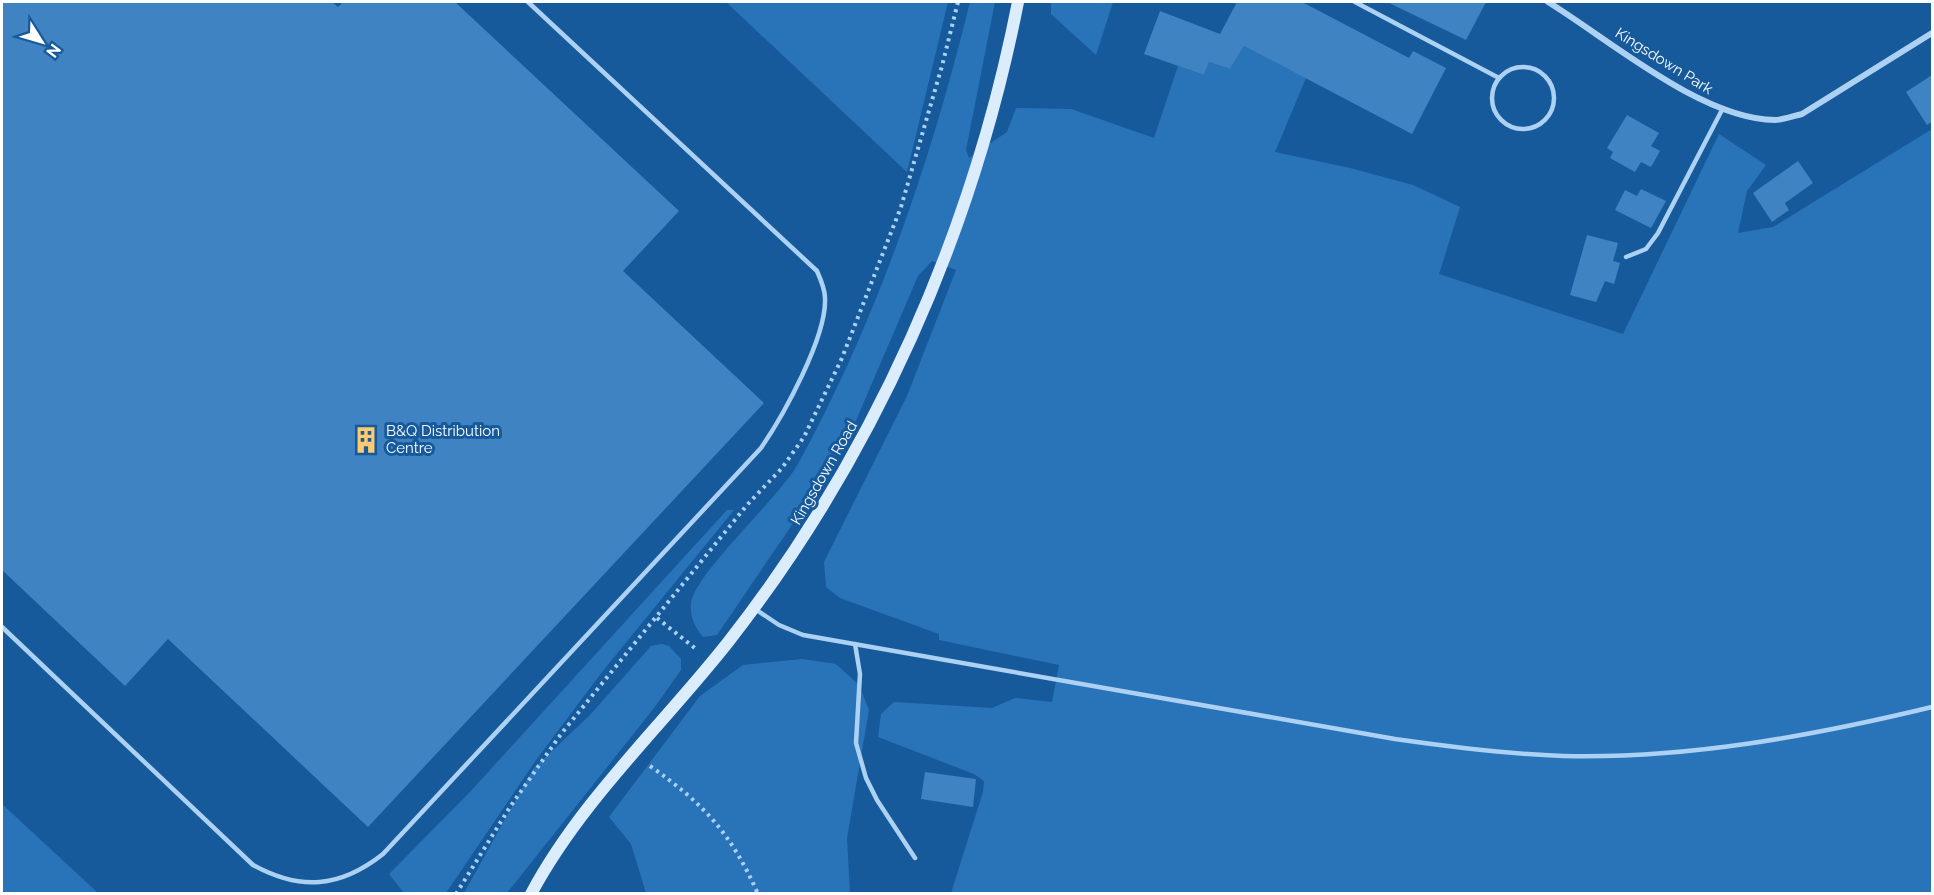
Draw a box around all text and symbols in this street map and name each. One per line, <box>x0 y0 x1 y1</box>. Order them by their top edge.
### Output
north arrow <box>12 12 72 72</box>
street label: Kingsdown Park <box>1612 24 1716 98</box>
text: N <box>42 40 65 61</box>
street label: Kingsdown Road <box>787 418 861 528</box>
place label: B&Q Distribution Centre <box>386 422 500 457</box>
building icon: B&Q Distribution Centre <box>351 425 381 455</box>

